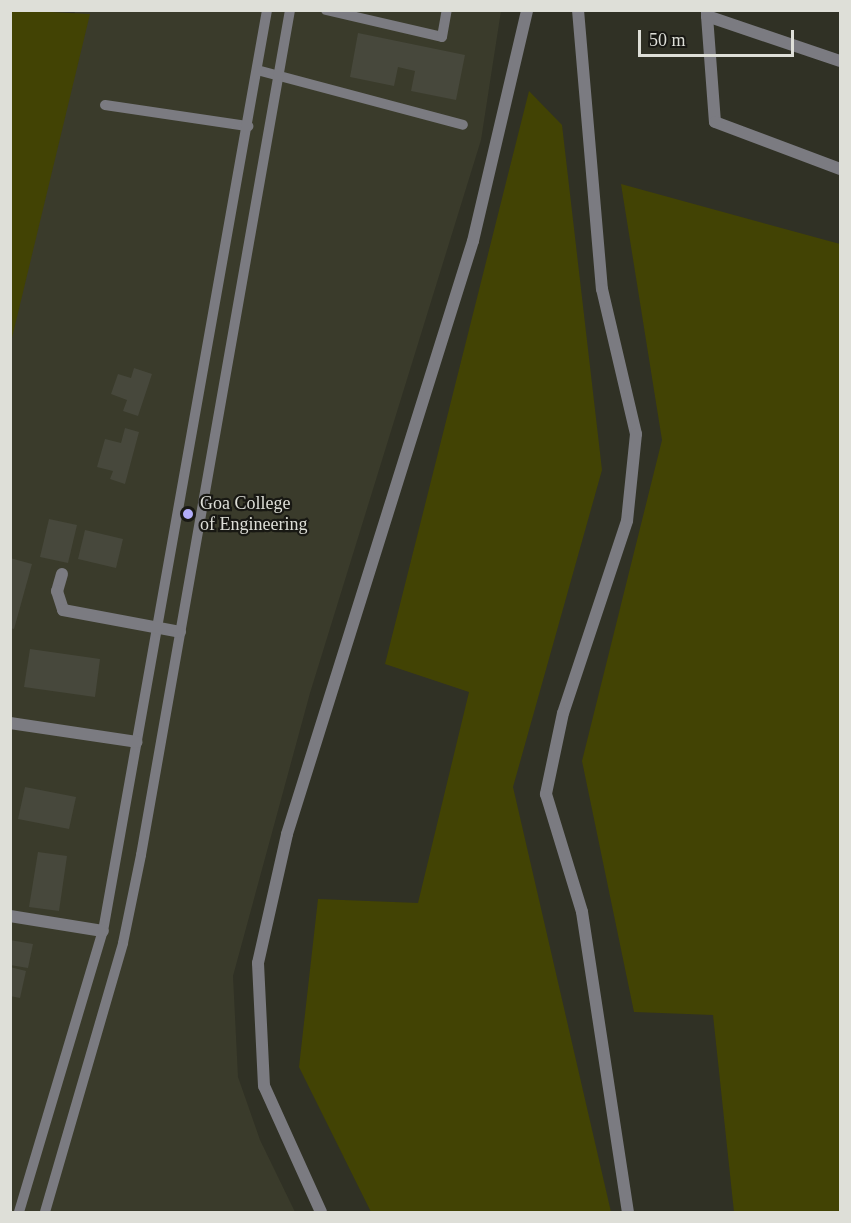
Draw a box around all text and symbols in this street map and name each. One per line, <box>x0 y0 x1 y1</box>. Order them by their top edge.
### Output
scale bar <box>641 18 797 56</box>
text: 50 m <box>649 30 686 50</box>
place label: Goa College of Engineering <box>200 493 307 536</box>
marker: Goa College of Engineering <box>181 507 195 521</box>

